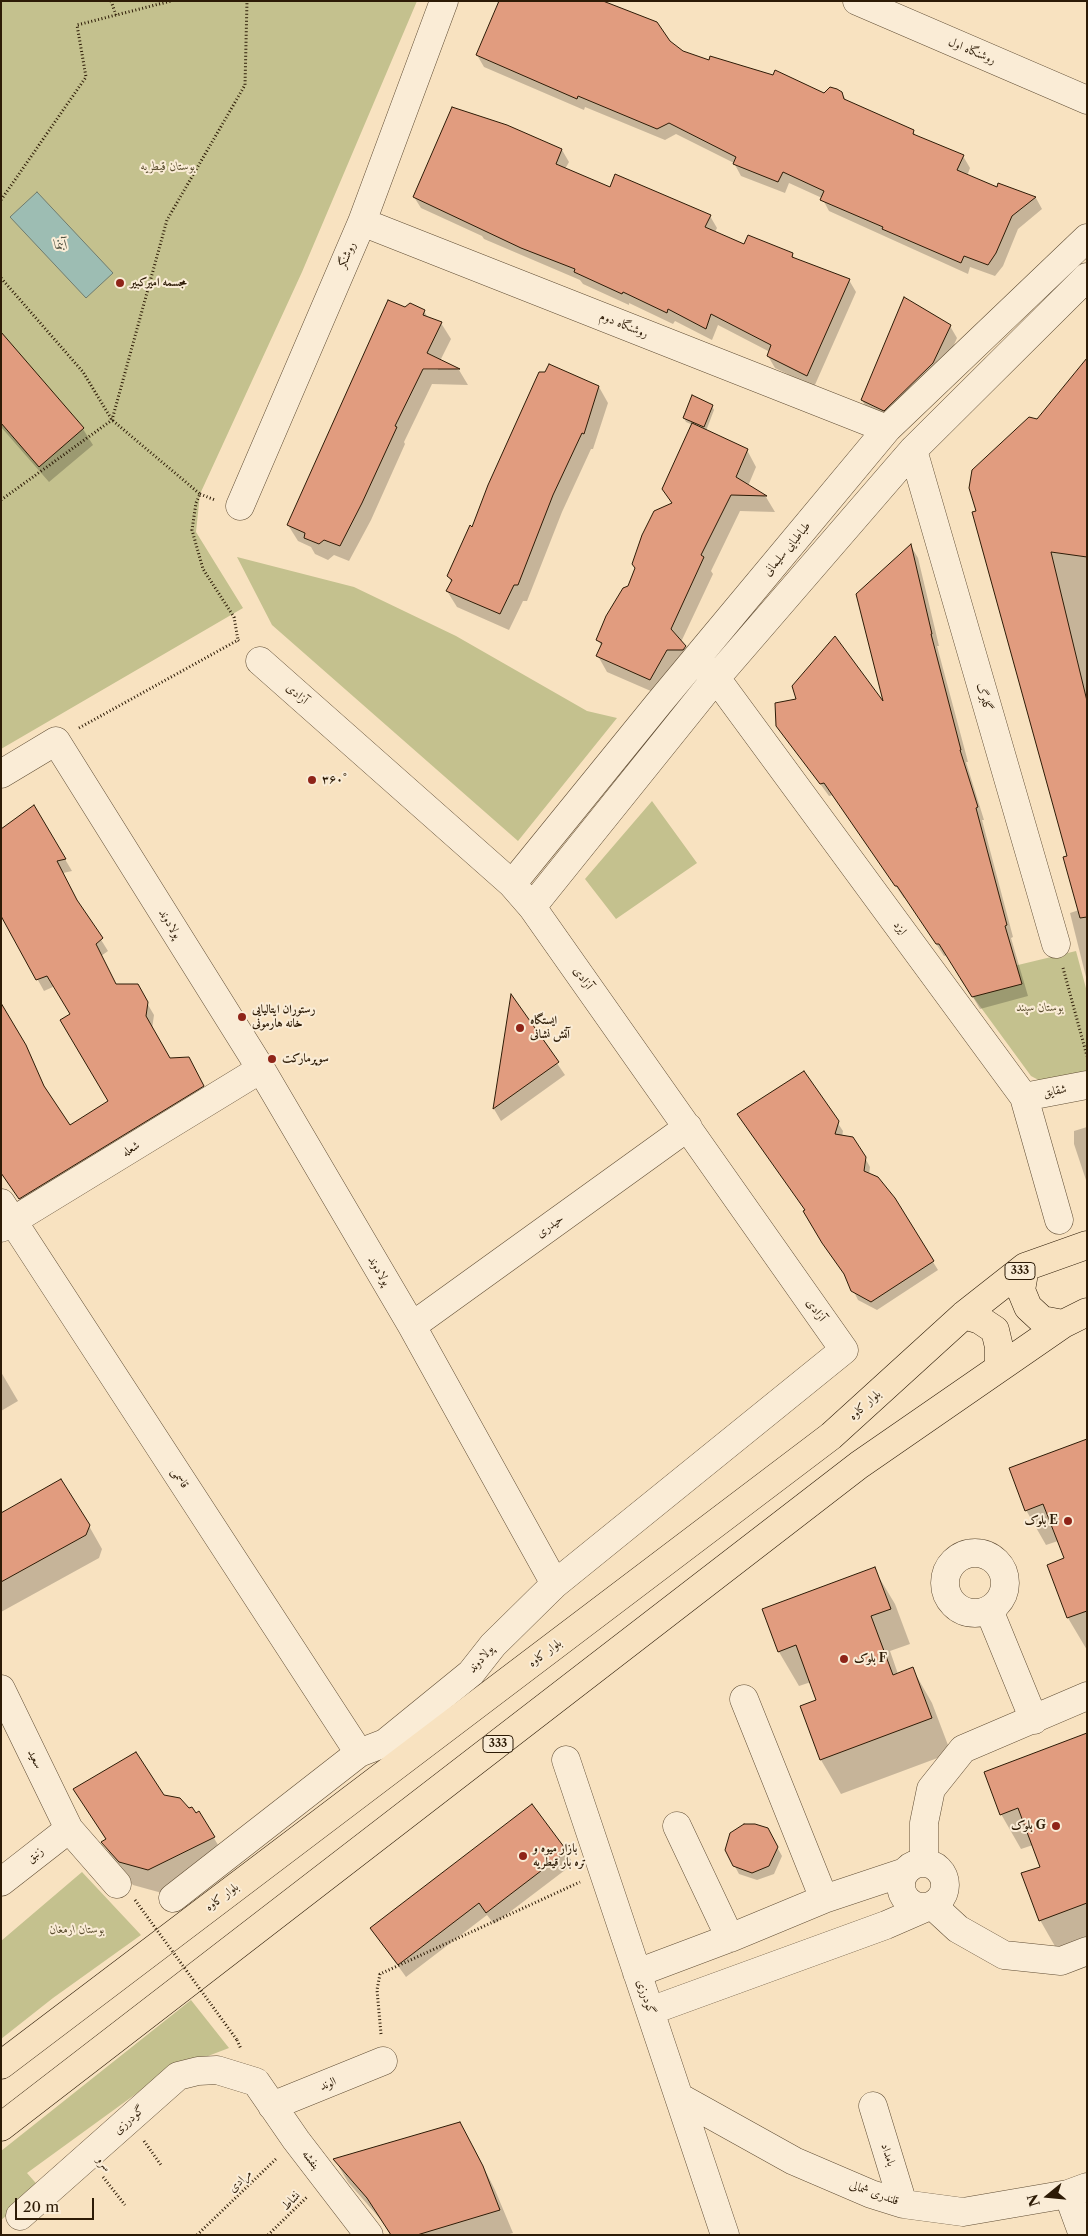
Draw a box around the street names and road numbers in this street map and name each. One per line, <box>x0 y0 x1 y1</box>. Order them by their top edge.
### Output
street label: روشنگاه اول <box>946 35 998 67</box>
street label: روشنگر <box>335 240 359 270</box>
street label: روشنگاه دوم <box>598 309 650 341</box>
street label: طباطبایی سلیمانی <box>760 519 814 579</box>
street label: آزادی <box>283 681 311 707</box>
street label: گلبرگ <box>973 681 995 713</box>
street label: پولادوند <box>155 907 185 941</box>
street label: ایزد <box>890 918 910 938</box>
street label: آزادی <box>570 964 596 992</box>
street label: شقایق <box>1042 1082 1068 1100</box>
street label: شعله <box>119 1138 143 1160</box>
street label: حیدری <box>533 1211 567 1241</box>
street label: پولادوند <box>365 1254 393 1288</box>
road number: 333 <box>1005 1262 1035 1280</box>
street label: آزادی <box>803 1296 829 1324</box>
street label: بلوار کاوه <box>846 1387 884 1423</box>
street label: قاسمی <box>168 1465 192 1491</box>
street label: بلوار کاوه <box>525 1636 565 1670</box>
street label: پولادوند <box>465 1642 497 1676</box>
road number: 333 <box>483 1736 513 1752</box>
street label: سعید <box>24 1747 46 1771</box>
street label: زنبق <box>24 1844 46 1866</box>
street label: بلوار کاوه <box>202 1880 242 1914</box>
street label: گودرزی <box>633 1978 659 2016</box>
street label: الوند <box>318 2074 338 2094</box>
street label: گودرزی <box>111 2103 147 2137</box>
street label: بامداد <box>878 2142 898 2168</box>
street label: بنفشه <box>299 2147 323 2173</box>
street label: سرو <box>94 2153 114 2175</box>
street label: مرادی <box>225 2166 255 2196</box>
street label: قلندری شمالی <box>847 2177 901 2209</box>
street label: نشاط <box>279 2189 303 2213</box>

